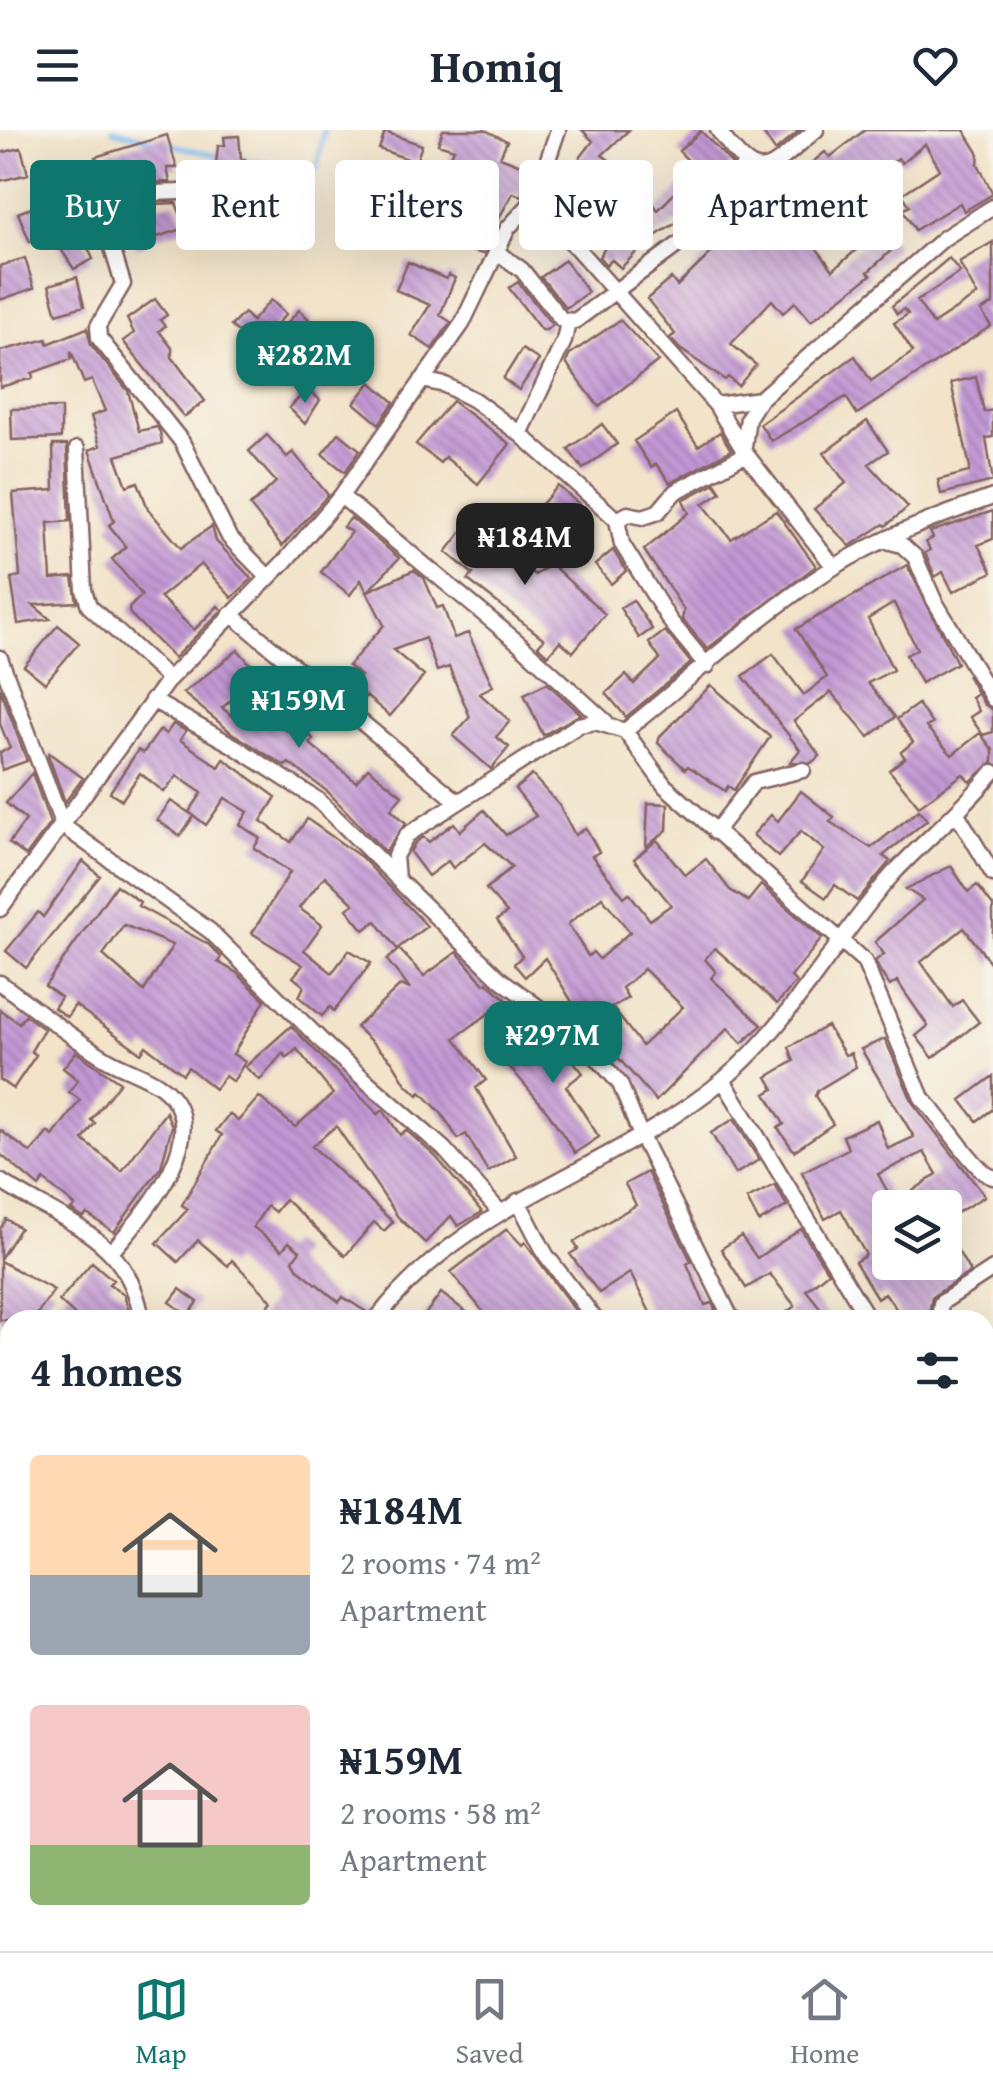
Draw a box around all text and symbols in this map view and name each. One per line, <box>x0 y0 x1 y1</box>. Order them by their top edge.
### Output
text: Homiq <box>430 33 563 98</box>
icon: menu <box>30 38 85 93</box>
icon: heart <box>908 38 963 93</box>
chip: Buy <box>30 160 156 250</box>
chip: Rent <box>176 160 315 250</box>
chip: Filters <box>335 160 499 250</box>
chip: New <box>519 160 653 250</box>
chip: Apartment <box>673 160 903 250</box>
pin: ₦282M <box>235 321 375 406</box>
text: ₦282M <box>258 330 352 377</box>
pin: ₦184M <box>455 503 595 588</box>
text: ₦184M <box>478 512 572 559</box>
pin: ₦159M <box>229 666 369 751</box>
text: ₦159M <box>252 675 346 722</box>
pin: ₦297M <box>483 1001 623 1086</box>
text: ₦297M <box>506 1010 600 1057</box>
map controls <box>872 1190 962 1280</box>
button: layers <box>872 1190 962 1280</box>
text: 4 homes <box>30 1340 183 1401</box>
icon: filters <box>910 1343 965 1398</box>
text: ₦184M <box>340 1478 463 1539</box>
icon: home <box>110 1495 230 1615</box>
text: 2 rooms · 74 m² <box>340 1539 541 1586</box>
text: Apartment <box>340 1586 487 1633</box>
text: ₦159M <box>340 1728 463 1789</box>
icon: home <box>110 1745 230 1865</box>
text: 2 rooms · 58 m² <box>340 1789 541 1836</box>
text: Apartment <box>340 1836 487 1883</box>
tab: Map <box>134 1972 189 2073</box>
tab: Saved <box>456 1972 523 2073</box>
tab: Home <box>791 1972 859 2073</box>

